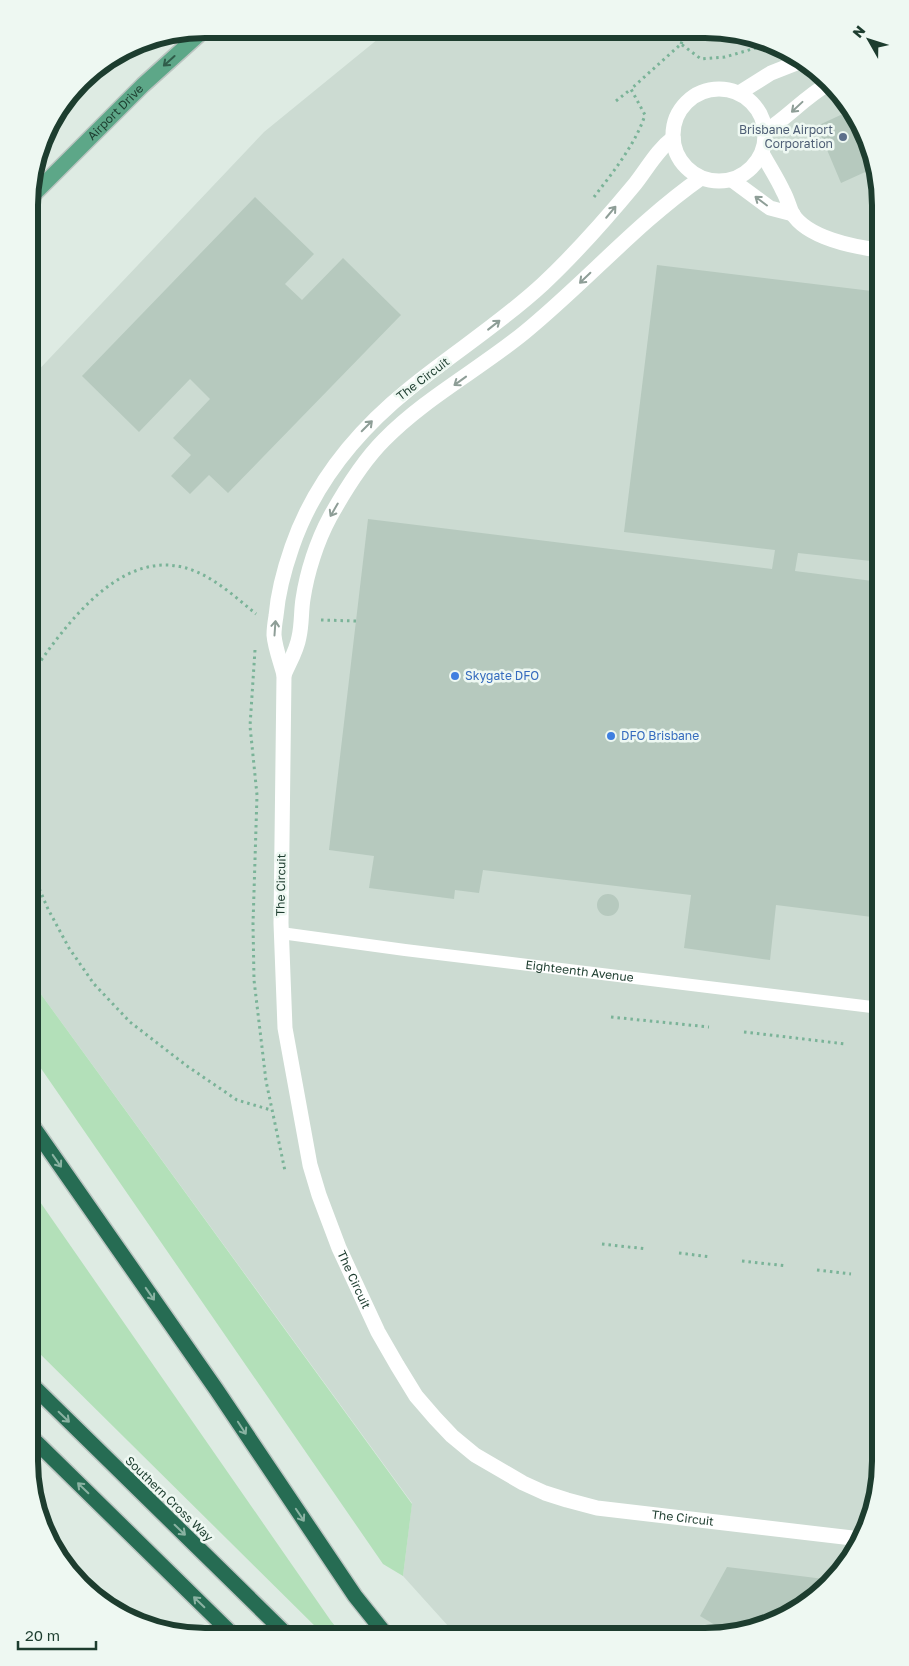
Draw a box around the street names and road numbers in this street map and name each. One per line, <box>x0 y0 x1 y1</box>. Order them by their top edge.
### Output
street label: Airport Drive <box>84 81 146 143</box>
street label: The Circuit <box>393 354 452 403</box>
street label: The Circuit <box>272 853 289 916</box>
street label: Eighteenth Avenue <box>525 957 635 985</box>
street label: The Circuit <box>334 1248 374 1311</box>
street label: Southern Cross Way <box>122 1453 217 1545</box>
street label: The Circuit <box>651 1506 715 1529</box>

